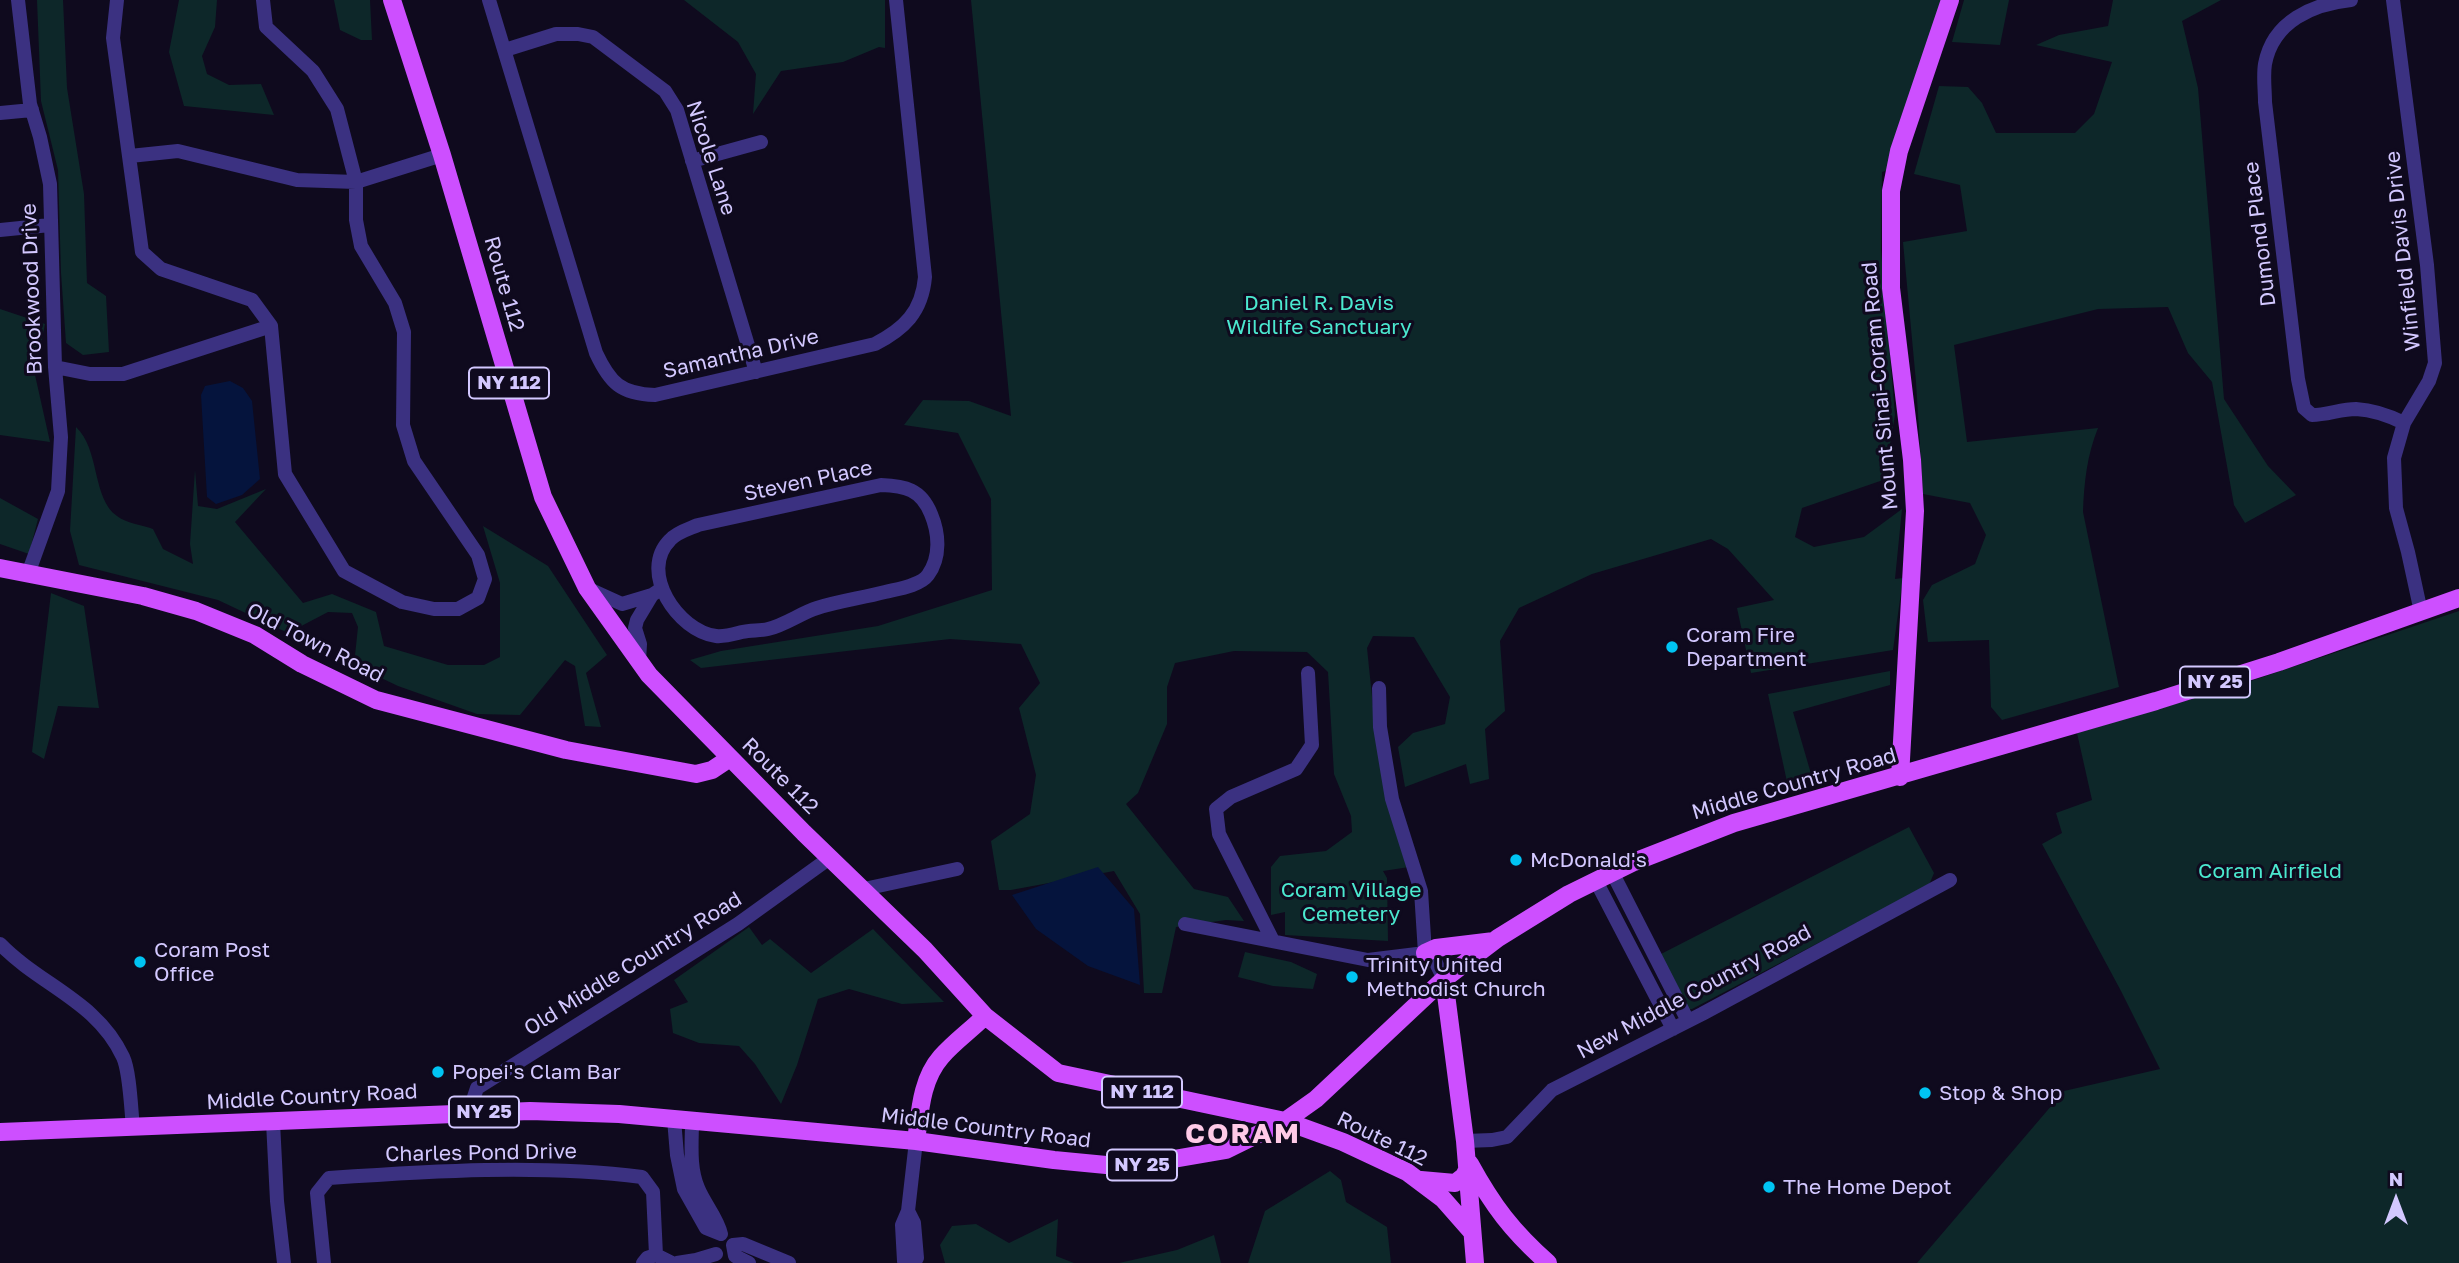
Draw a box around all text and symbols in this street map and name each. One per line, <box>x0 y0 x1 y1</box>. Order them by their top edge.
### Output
street label: Nicole Lane <box>681 98 741 218</box>
street label: Winfield Davis Drive <box>2380 150 2426 352</box>
street label: Dumond Place <box>2239 160 2281 308</box>
street label: Brookwood Drive <box>16 203 48 375</box>
street label: Route 112 <box>478 234 530 334</box>
street label: Mount Sinai-Coram Road <box>1857 261 1903 511</box>
park label: Daniel R. Davis Wildlife Sanctuary <box>1226 290 1412 340</box>
street label: Samantha Drive <box>661 324 821 384</box>
road number: NY 112 <box>469 368 549 398</box>
street label: Steven Place <box>741 455 875 507</box>
street label: Old Town Road <box>242 598 388 688</box>
place label: Coram Fire Department <box>1686 622 1807 672</box>
marker: Coram Fire Department <box>1664 639 1680 655</box>
road number: NY 25 <box>2180 666 2250 698</box>
street label: Route 112 <box>737 733 823 819</box>
street label: Middle Country Road <box>1689 743 1899 825</box>
place label: McDonald's <box>1530 847 1647 873</box>
marker: McDonald's <box>1508 852 1524 868</box>
park label: Coram Airfield <box>2198 858 2342 884</box>
park label: Coram Village Cemetery <box>1281 877 1421 927</box>
street label: Old Middle Country Road <box>520 887 746 1041</box>
street label: New Middle Country Road <box>1573 919 1815 1065</box>
place label: Coram Post Office <box>154 937 270 987</box>
place label: Trinity United Methodist Church <box>1366 952 1546 1002</box>
marker: Coram Post Office <box>132 954 148 970</box>
marker: Trinity United Methodist Church <box>1344 969 1360 985</box>
place label: Popei's Clam Bar <box>452 1059 621 1085</box>
marker: Popei's Clam Bar <box>430 1064 446 1080</box>
road number: NY 112 <box>1102 1076 1182 1108</box>
street label: Middle Country Road <box>206 1079 418 1115</box>
place label: Stop & Shop <box>1939 1080 2062 1106</box>
marker: Stop & Shop <box>1917 1085 1933 1101</box>
road number: NY 25 <box>449 1096 519 1128</box>
street label: Middle Country Road <box>880 1103 1092 1153</box>
street label: Route 112 <box>1333 1106 1431 1172</box>
district label: CORAM <box>1186 1117 1300 1151</box>
street label: Charles Pond Drive <box>385 1139 577 1167</box>
road number: NY 25 <box>1107 1149 1177 1180</box>
north arrow <box>2361 1165 2431 1235</box>
text: N <box>2389 1167 2403 1190</box>
place label: The Home Depot <box>1783 1174 1952 1200</box>
marker: The Home Depot <box>1761 1179 1777 1195</box>

